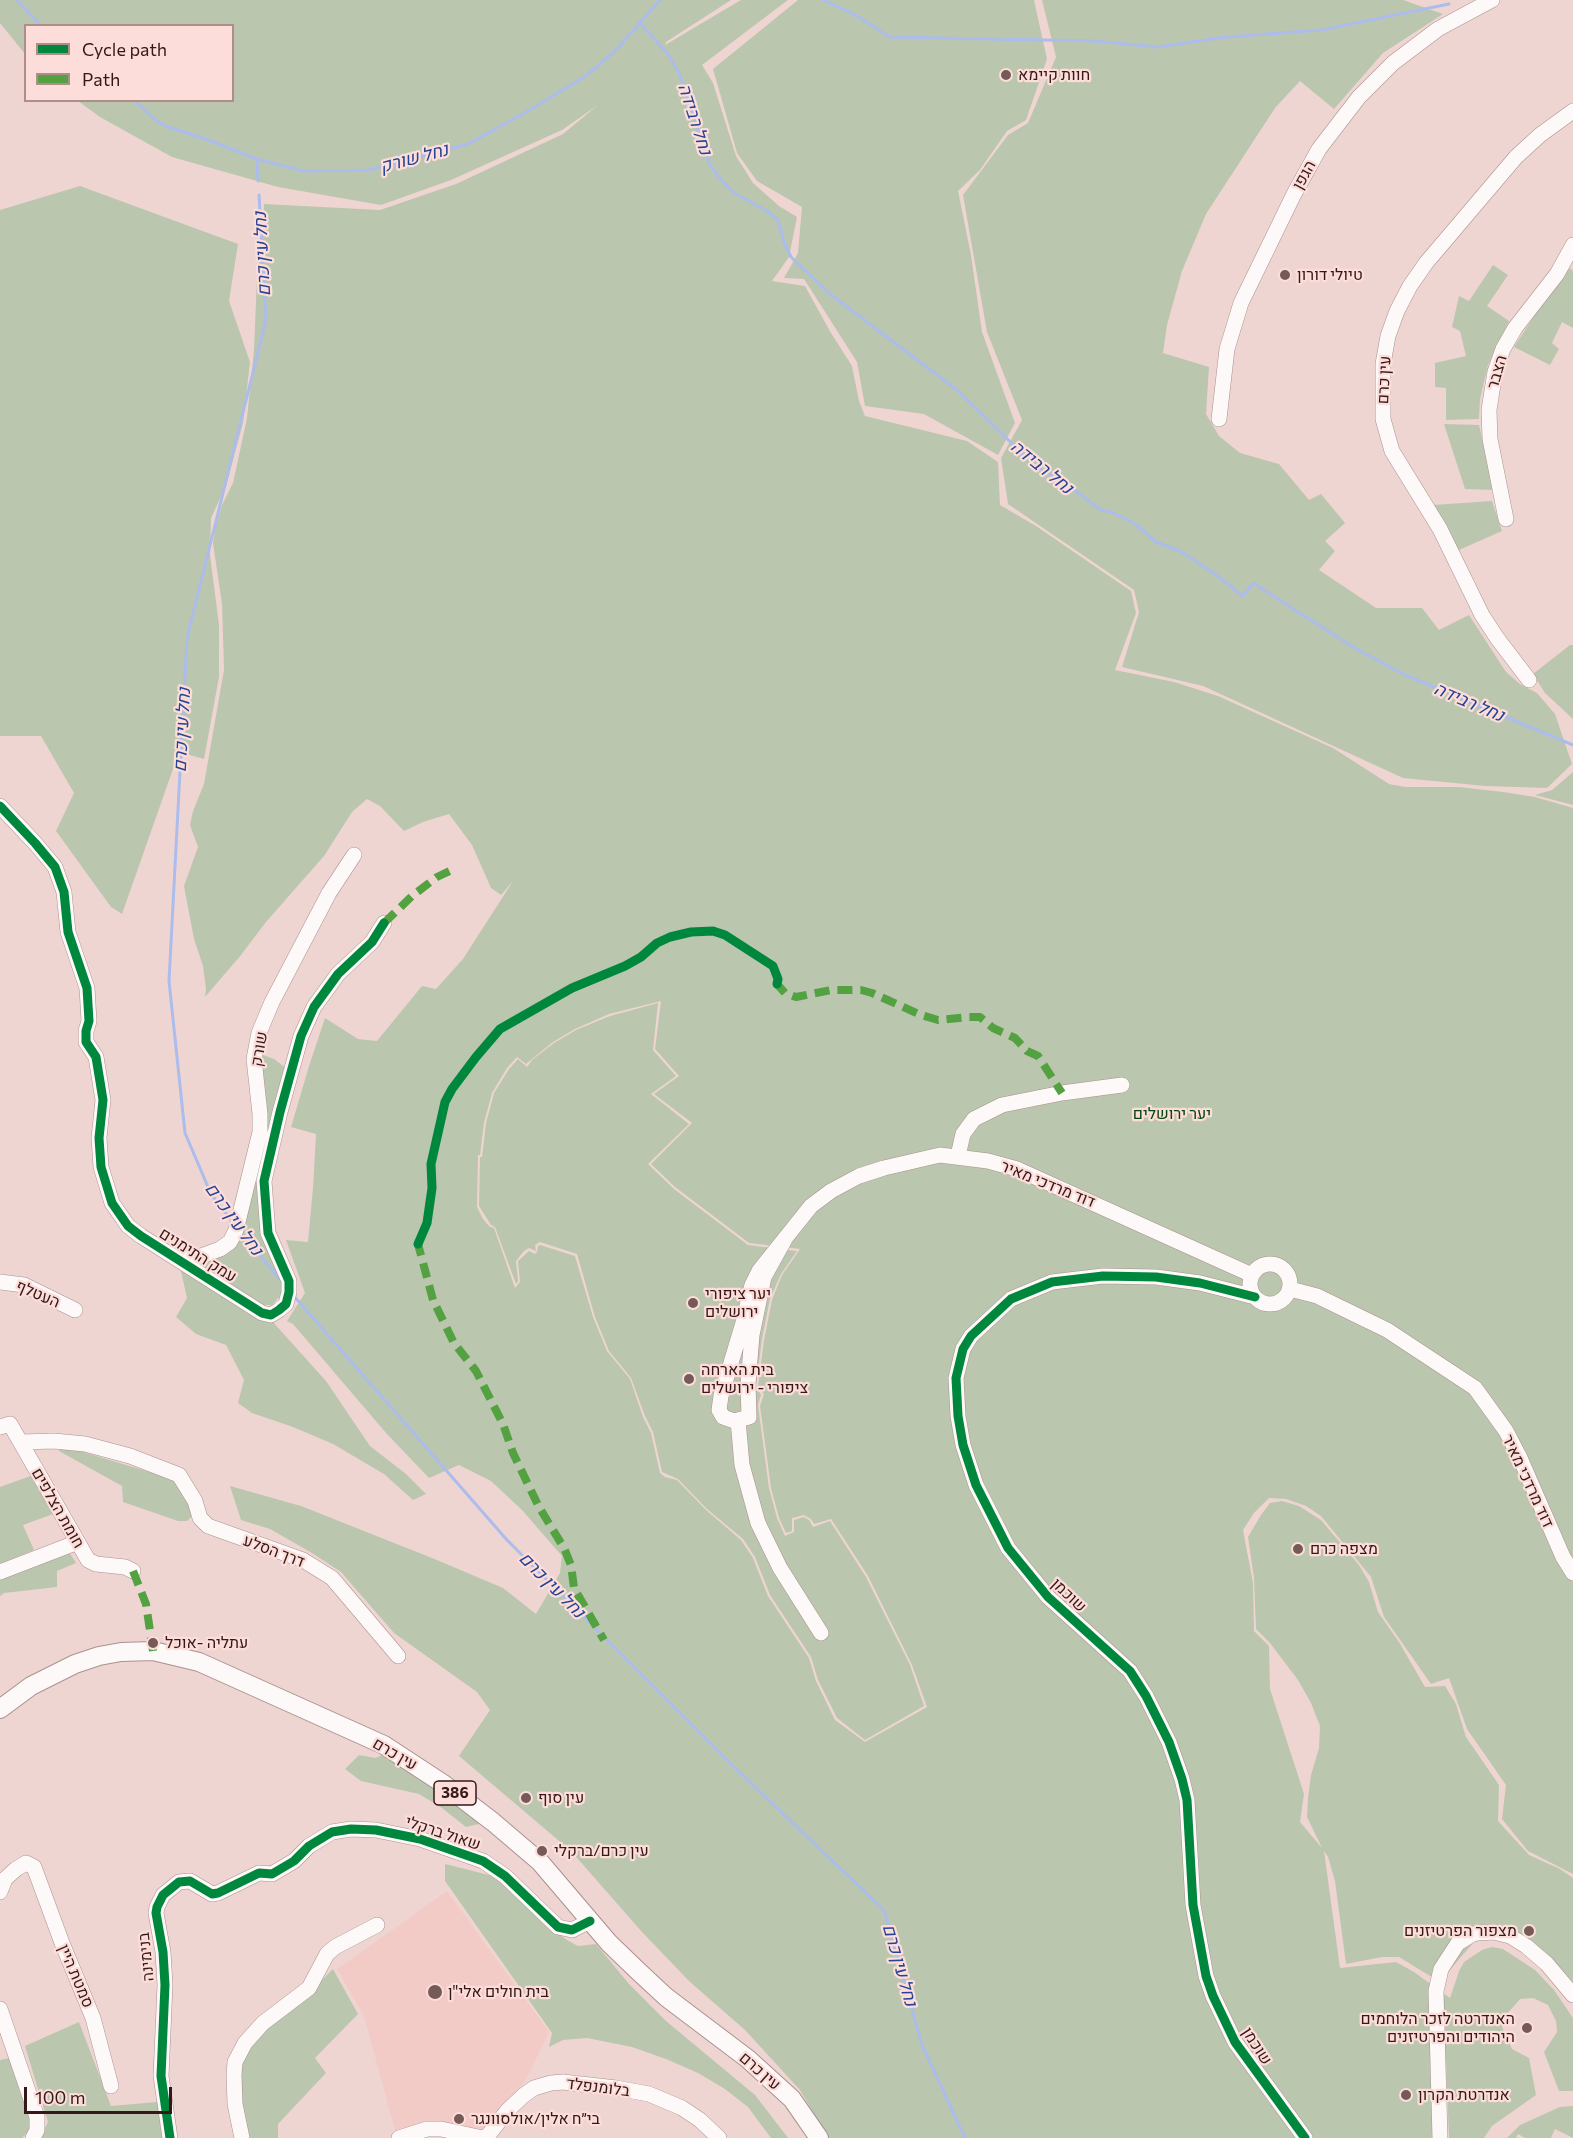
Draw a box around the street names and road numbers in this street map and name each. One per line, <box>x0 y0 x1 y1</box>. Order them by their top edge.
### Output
street label: הגפן <box>1288 157 1320 193</box>
street label: הצבר <box>1483 353 1511 391</box>
street label: עין כרם <box>1373 355 1395 405</box>
street label: שורק <box>246 1030 272 1068</box>
street label: דוד מרדכי מאיר <box>998 1156 1098 1212</box>
street label: עמק התימנים <box>156 1224 240 1286</box>
street label: העטלף <box>13 1276 63 1312</box>
street label: דוד מרדכי מאיר <box>1498 1431 1558 1531</box>
street label: חומת הצלפים <box>27 1465 89 1551</box>
street label: דרך הסלע <box>241 1531 307 1571</box>
street label: שוכמן <box>1048 1574 1090 1616</box>
street label: עין כרם <box>369 1734 421 1774</box>
road number: 386 <box>434 1781 476 1805</box>
street label: שאול ברקלי <box>403 1812 483 1854</box>
street label: בנימינה <box>134 1932 158 1982</box>
street label: סמטת היין <box>54 1941 98 2011</box>
street label: שוכמן <box>1238 2024 1276 2068</box>
street label: עין כרם <box>735 2048 785 2094</box>
street label: בלומנפלד <box>565 2074 631 2100</box>

